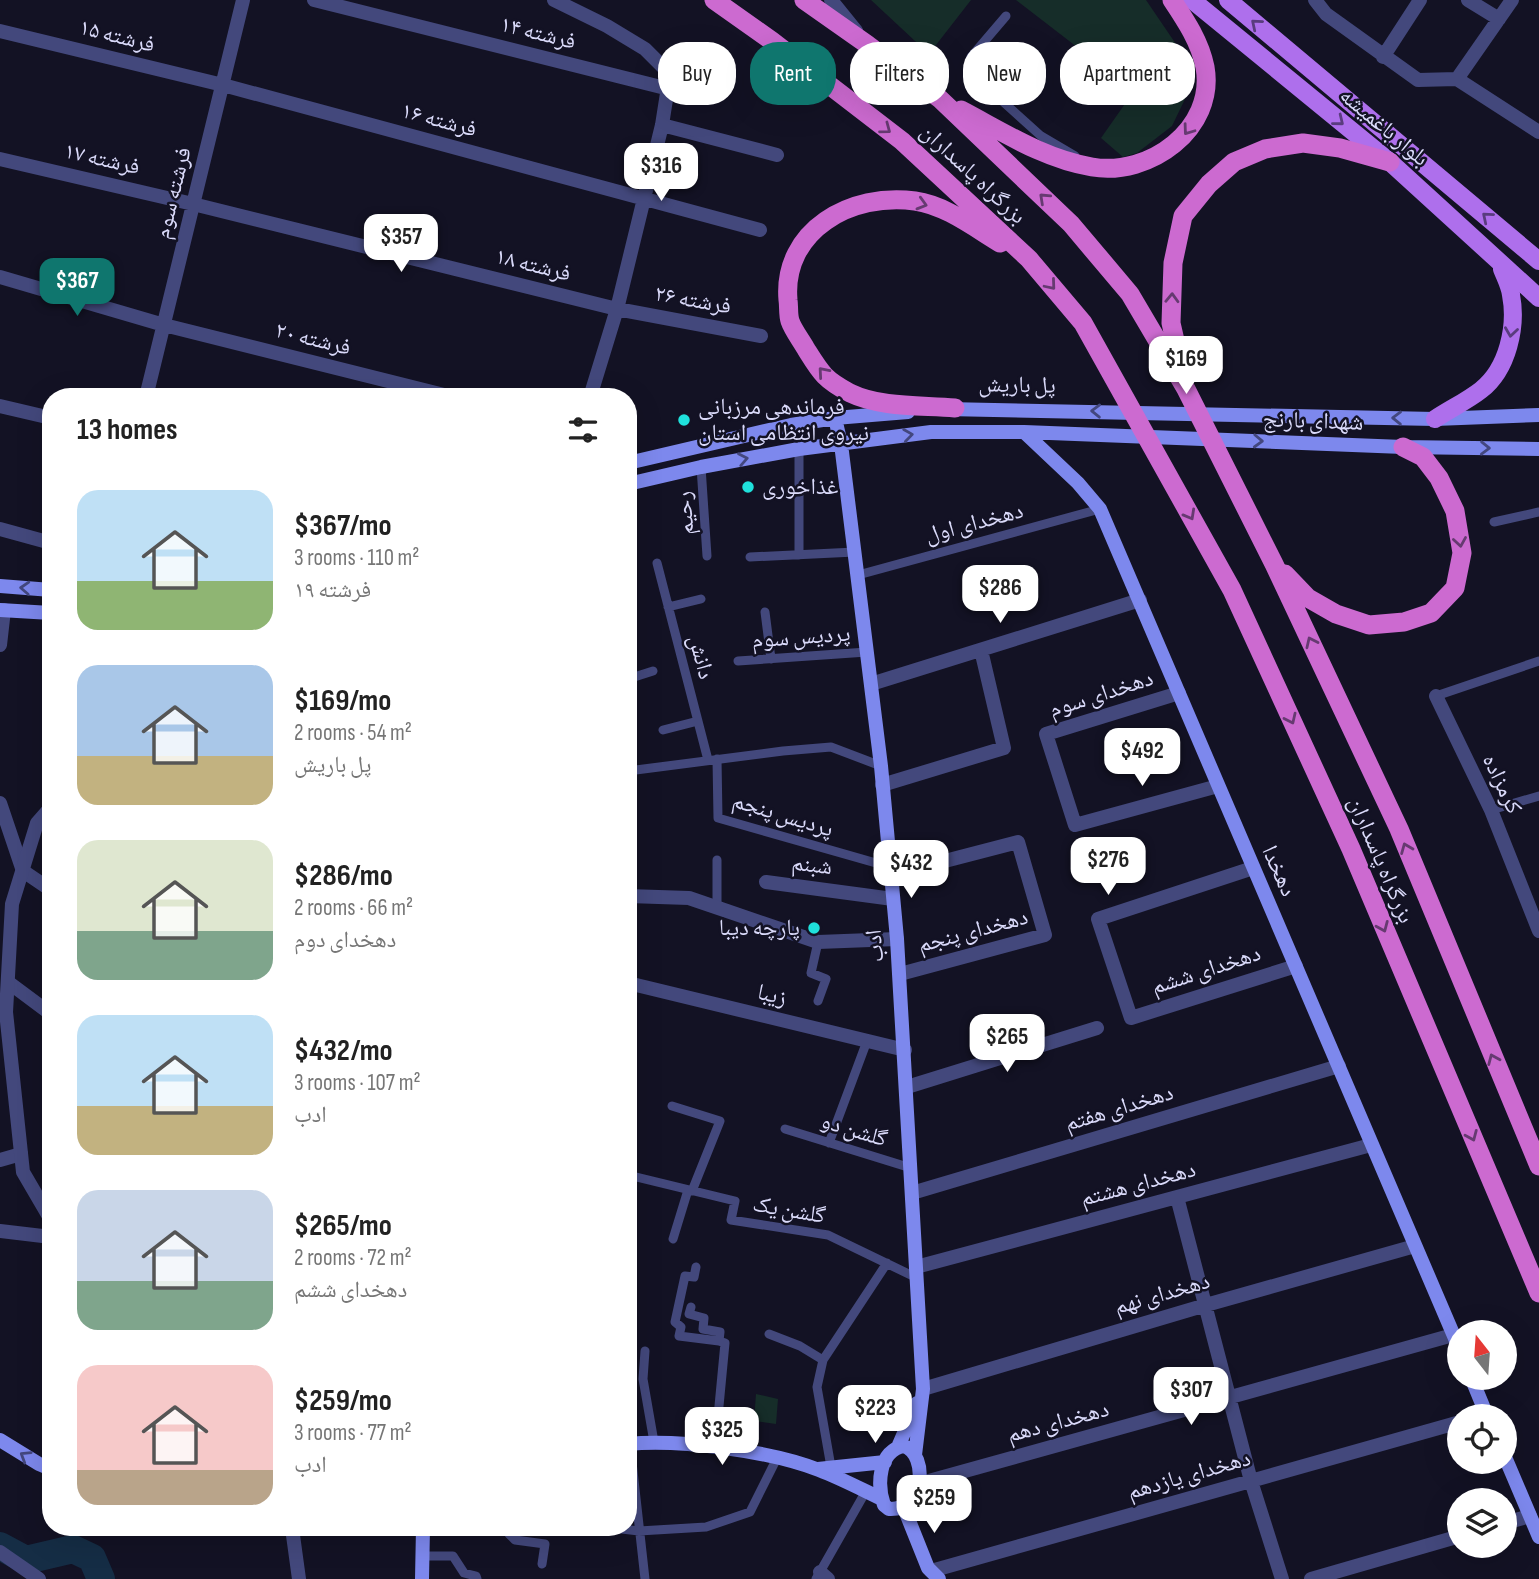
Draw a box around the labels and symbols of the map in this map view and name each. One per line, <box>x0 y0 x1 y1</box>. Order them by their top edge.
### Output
street label: ۱۴ فرشته <box>497 10 579 56</box>
street label: ۱۵ فرشته <box>76 13 158 59</box>
one-way arrow <box>1251 20 1264 32</box>
street label: بلوار باغمیشه <box>1334 82 1434 172</box>
street label: ۱۶ فرشته <box>398 97 480 143</box>
one-way arrow <box>1331 113 1344 125</box>
street label: بزرگراه پاسداران <box>914 118 1032 230</box>
one-way arrow <box>879 120 891 133</box>
one-way arrow <box>1184 122 1196 135</box>
street label: ۱۷ فرشته <box>61 137 143 181</box>
street label: فرشته سوم <box>148 144 199 242</box>
pin: $316 <box>620 144 702 203</box>
one-way arrow <box>1039 194 1052 206</box>
one-way arrow <box>915 196 927 210</box>
one-way arrow <box>1482 213 1495 225</box>
pin: $357 <box>360 215 442 274</box>
street label: ۱۸ فرشته <box>492 242 574 288</box>
pin: $367 <box>36 258 118 318</box>
one-way arrow <box>1043 277 1055 290</box>
street label: ۲۶ فرشته <box>653 280 733 320</box>
one-way arrow <box>1164 292 1179 303</box>
street label: ۲۰ فرشته <box>272 316 354 362</box>
one-way arrow <box>1504 326 1519 337</box>
pin: $169 <box>1145 336 1227 396</box>
one-way arrow <box>819 367 831 380</box>
street label: پل باریش <box>978 370 1056 400</box>
place label: فرماندهی مرزبانی نیروی انتظامی استان <box>698 393 869 447</box>
one-way arrow <box>1091 403 1101 419</box>
street label: شهدای بارنج <box>1262 405 1364 437</box>
one-way arrow <box>1392 410 1403 425</box>
marker: فرماندهی مرزبانی نیروی انتظامی استان <box>676 412 692 428</box>
one-way arrow <box>903 428 914 443</box>
one-way arrow <box>1253 434 1264 449</box>
one-way arrow <box>1481 440 1491 456</box>
one-way arrow <box>737 452 749 467</box>
place label: غذاخوری <box>762 473 839 501</box>
marker: غذاخوری <box>740 479 756 495</box>
street label: رحیم <box>670 490 701 536</box>
street label: دهخدای اول <box>922 496 1026 550</box>
one-way arrow <box>1182 508 1195 520</box>
one-way arrow <box>1452 536 1467 548</box>
pin: $286 <box>959 566 1041 625</box>
one-way arrow <box>20 581 31 596</box>
street label: پردیس سوم <box>751 620 851 655</box>
street label: دانش <box>682 632 720 682</box>
one-way arrow <box>1305 637 1319 649</box>
street label: دهخدای سوم <box>1045 664 1157 725</box>
one-way arrow <box>1283 712 1297 724</box>
pin: $492 <box>1101 728 1183 788</box>
street label: کرمزاده <box>1476 750 1528 819</box>
street label: پردیس پنجم <box>729 786 837 845</box>
street label: بزرگراه پاسداران <box>1342 792 1420 928</box>
pin: $276 <box>1067 838 1149 897</box>
pin: $432 <box>870 841 952 900</box>
street label: دهخدا <box>1255 841 1303 901</box>
one-way arrow <box>1401 843 1415 855</box>
street label: شبنم <box>790 849 834 882</box>
street label: دهخدای پنجم <box>915 903 1031 960</box>
place label: پارچه دیبا <box>719 914 800 942</box>
marker: پارچه دیبا <box>806 920 822 936</box>
one-way arrow <box>1375 920 1389 932</box>
street label: ادب <box>860 928 890 964</box>
street label: دهخدای ششم <box>1148 939 1265 1002</box>
street label: زیبا <box>754 978 790 1012</box>
pin: $265 <box>966 1014 1048 1074</box>
one-way arrow <box>1487 1054 1501 1066</box>
street label: دهخدای هفتم <box>1061 1078 1177 1139</box>
street label: گلشن دو <box>817 1107 891 1153</box>
one-way arrow <box>1464 1129 1478 1142</box>
street label: دهخدای هشتم <box>1077 1155 1199 1214</box>
street label: گلشن یک <box>750 1190 828 1230</box>
street label: دهخدای نهم <box>1111 1267 1213 1322</box>
north arrow <box>1447 1320 1517 1390</box>
pin: $307 <box>1150 1368 1232 1427</box>
pin: $223 <box>834 1386 916 1445</box>
street label: دهخدای دهم <box>1004 1395 1112 1450</box>
pin: $325 <box>681 1408 763 1467</box>
street label: دهخدای یازدهم <box>1124 1444 1254 1507</box>
one-way arrow <box>19 1451 32 1464</box>
pin: $259 <box>893 1476 975 1535</box>

